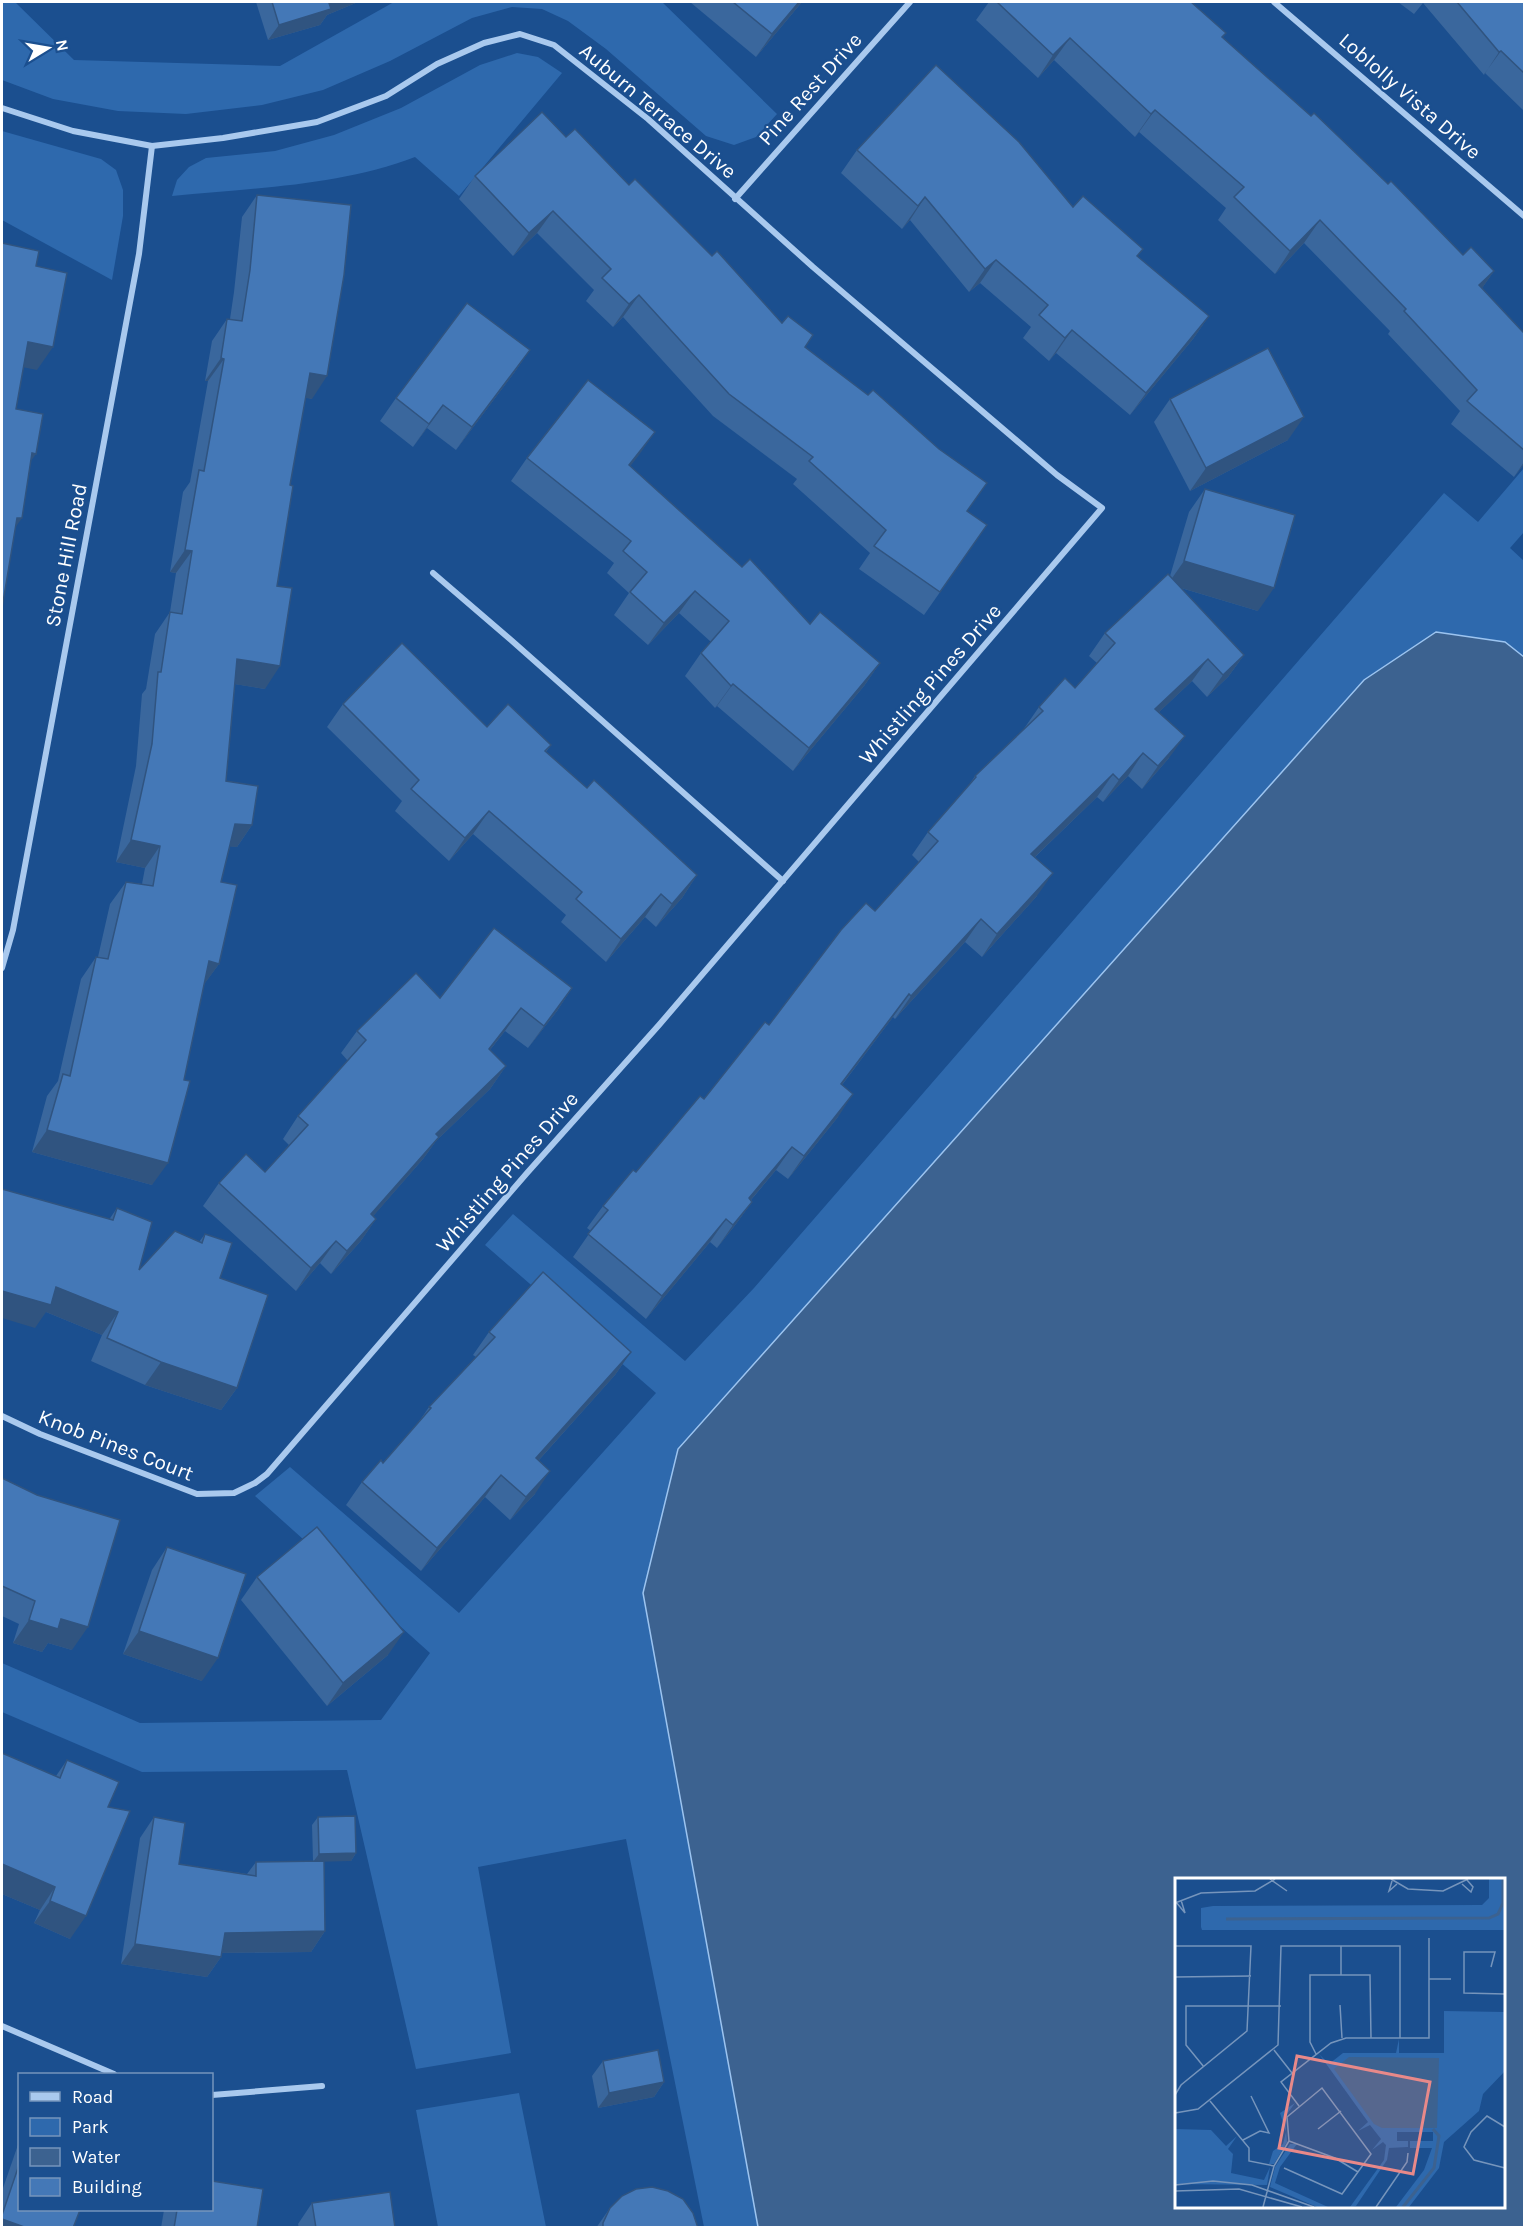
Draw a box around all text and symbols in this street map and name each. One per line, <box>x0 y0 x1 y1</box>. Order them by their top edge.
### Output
north arrow <box>18 18 78 78</box>
street label: Pine Rest Drive <box>753 28 867 150</box>
street label: Loblolly Vista Drive <box>1334 28 1486 164</box>
text: N <box>52 38 73 53</box>
street label: Auburn Terrace Drive <box>575 38 741 184</box>
street label: Stone Hill Road <box>40 481 92 629</box>
street label: Whistling Pines Drive <box>854 599 1006 769</box>
street label: Whistling Pines Drive <box>431 1087 583 1257</box>
street label: Knob Pines Court <box>35 1404 197 1486</box>
inset map <box>1175 1878 1505 2208</box>
legend <box>18 2073 213 2211</box>
text: Road <box>72 2086 113 2108</box>
text: Park <box>72 2116 109 2138</box>
text: Water <box>72 2146 120 2168</box>
text: Building <box>72 2176 142 2198</box>

